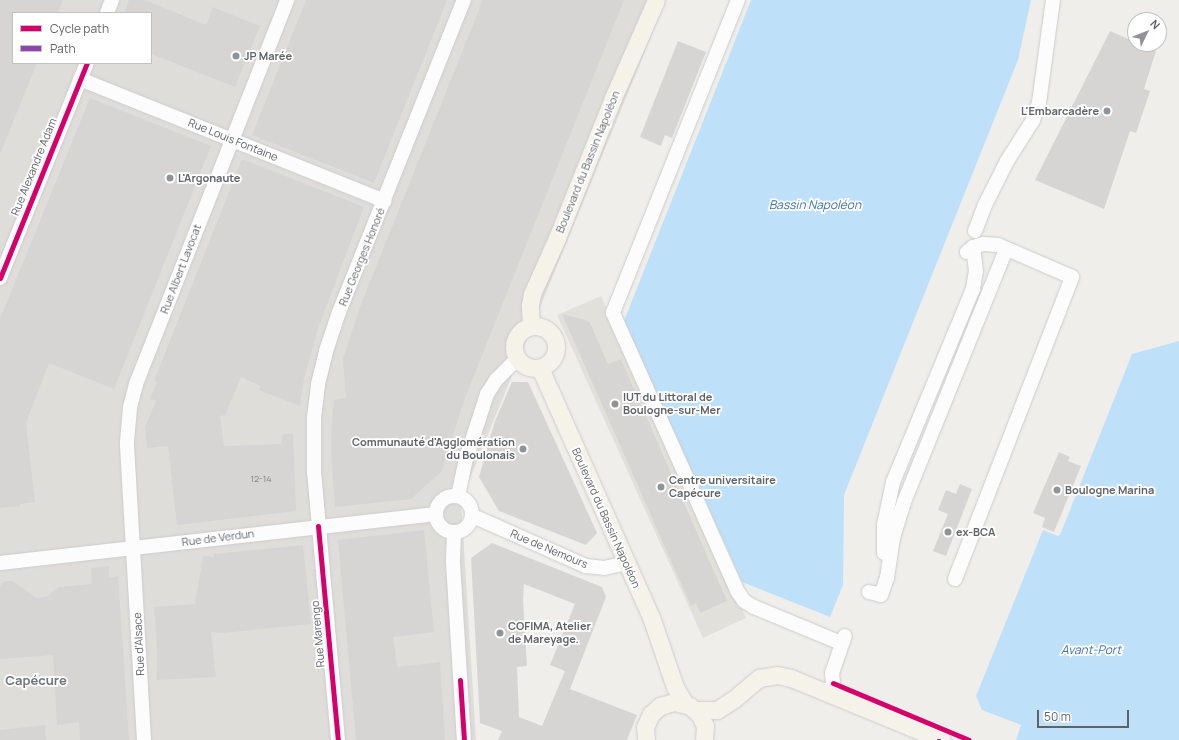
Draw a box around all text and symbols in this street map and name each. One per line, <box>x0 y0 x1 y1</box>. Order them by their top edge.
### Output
legend <box>12 12 152 64</box>
north arrow <box>1127 12 1167 52</box>
text: N <box>1147 16 1164 32</box>
text: Cycle path <box>50 20 109 37</box>
text: Path <box>50 40 76 57</box>
place label: JP Marée <box>244 49 292 63</box>
marker: JP Marée <box>231 51 241 61</box>
street label: Boulevard du Bassin Napoléon <box>553 89 623 235</box>
place label: L'Embarcadère <box>1021 104 1099 118</box>
marker: L'Embarcadère <box>1102 106 1112 116</box>
street label: Rue Alexandre Adam <box>8 116 60 218</box>
street label: Rue Louis Fontaine <box>186 116 280 164</box>
place label: L'Argonaute <box>178 171 240 185</box>
marker: L'Argonaute <box>165 173 175 183</box>
water label: Bassin Napoléon <box>769 198 861 212</box>
street label: Rue Georges Honoré <box>336 206 388 308</box>
street label: Rue Albert Lavocat <box>158 222 204 316</box>
place label: IUT du Littoral de Boulogne-sur-Mer <box>623 391 721 417</box>
marker: IUT du Littoral de Boulogne-sur-Mer <box>610 399 620 409</box>
place label: Communauté d'Agglomération du Boulonais <box>352 436 515 462</box>
marker: Communauté d'Agglomération du Boulonais <box>518 444 528 454</box>
street label: Boulevard du Bassin Napoléon <box>569 446 643 590</box>
house number: 12-14 <box>250 474 272 484</box>
place label: Centre universitaire Capécure <box>669 474 776 500</box>
marker: Centre universitaire Capécure <box>656 482 666 492</box>
place label: Boulogne Marina <box>1065 483 1154 497</box>
marker: Boulogne Marina <box>1052 485 1062 495</box>
place label: ex-BCA <box>956 525 995 539</box>
street label: Rue de Verdun <box>181 527 255 549</box>
street label: Rue de Nemours <box>508 527 590 571</box>
marker: ex-BCA <box>943 527 953 537</box>
street label: Rue Marengo <box>308 600 328 668</box>
street label: Rue d'Alsace <box>131 612 147 676</box>
place label: COFIMA, Atelier de Mareyage. <box>508 620 591 646</box>
marker: COFIMA, Atelier de Mareyage. <box>495 628 505 638</box>
water label: Avant-Port <box>1061 643 1121 657</box>
district label: Capécure <box>5 672 67 688</box>
scale bar <box>1039 702 1131 728</box>
text: 50 m <box>1044 708 1071 725</box>

